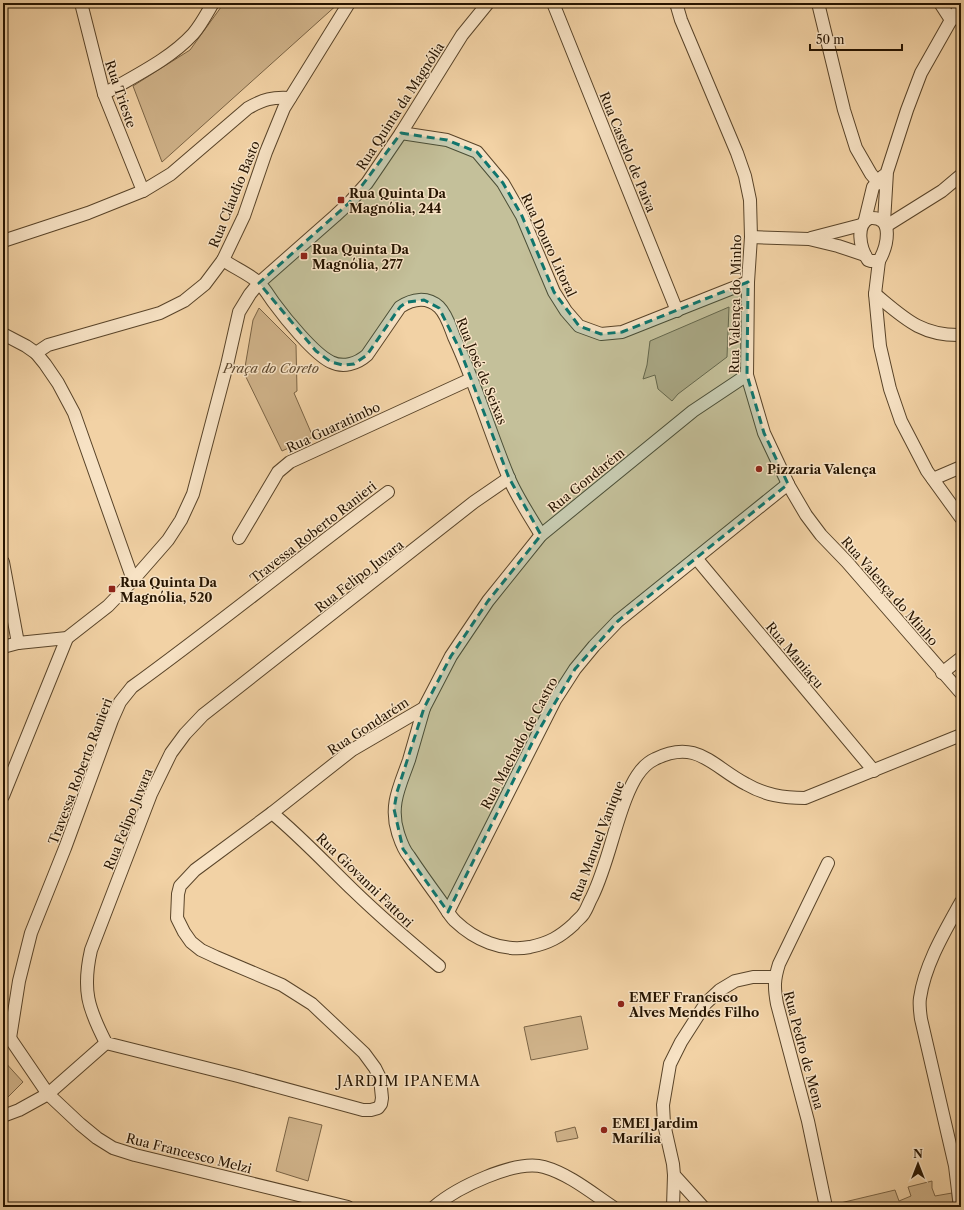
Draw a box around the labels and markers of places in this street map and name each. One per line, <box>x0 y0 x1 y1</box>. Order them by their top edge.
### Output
place label: Rua Quinta Da Magnólia, 244 <box>349 185 447 216</box>
marker: Rua Quinta Da Magnólia, 244 <box>336 195 346 205</box>
place label: Rua Quinta Da Magnólia, 277 <box>312 241 410 272</box>
marker: Rua Quinta Da Magnólia, 277 <box>299 251 309 261</box>
place label: Pizzaria Valença <box>767 461 877 477</box>
marker: Pizzaria Valença <box>754 464 764 474</box>
place label: Rua Quinta Da Magnólia, 520 <box>120 574 218 605</box>
marker: Rua Quinta Da Magnólia, 520 <box>107 584 117 594</box>
place label: EMEF Francisco Alves Mendes Filho <box>628 989 759 1020</box>
marker: EMEF Francisco Alves Mendes Filho <box>616 999 626 1009</box>
place label: EMEI Jardim Marília <box>612 1115 698 1146</box>
marker: EMEI Jardim Marília <box>599 1125 609 1135</box>

